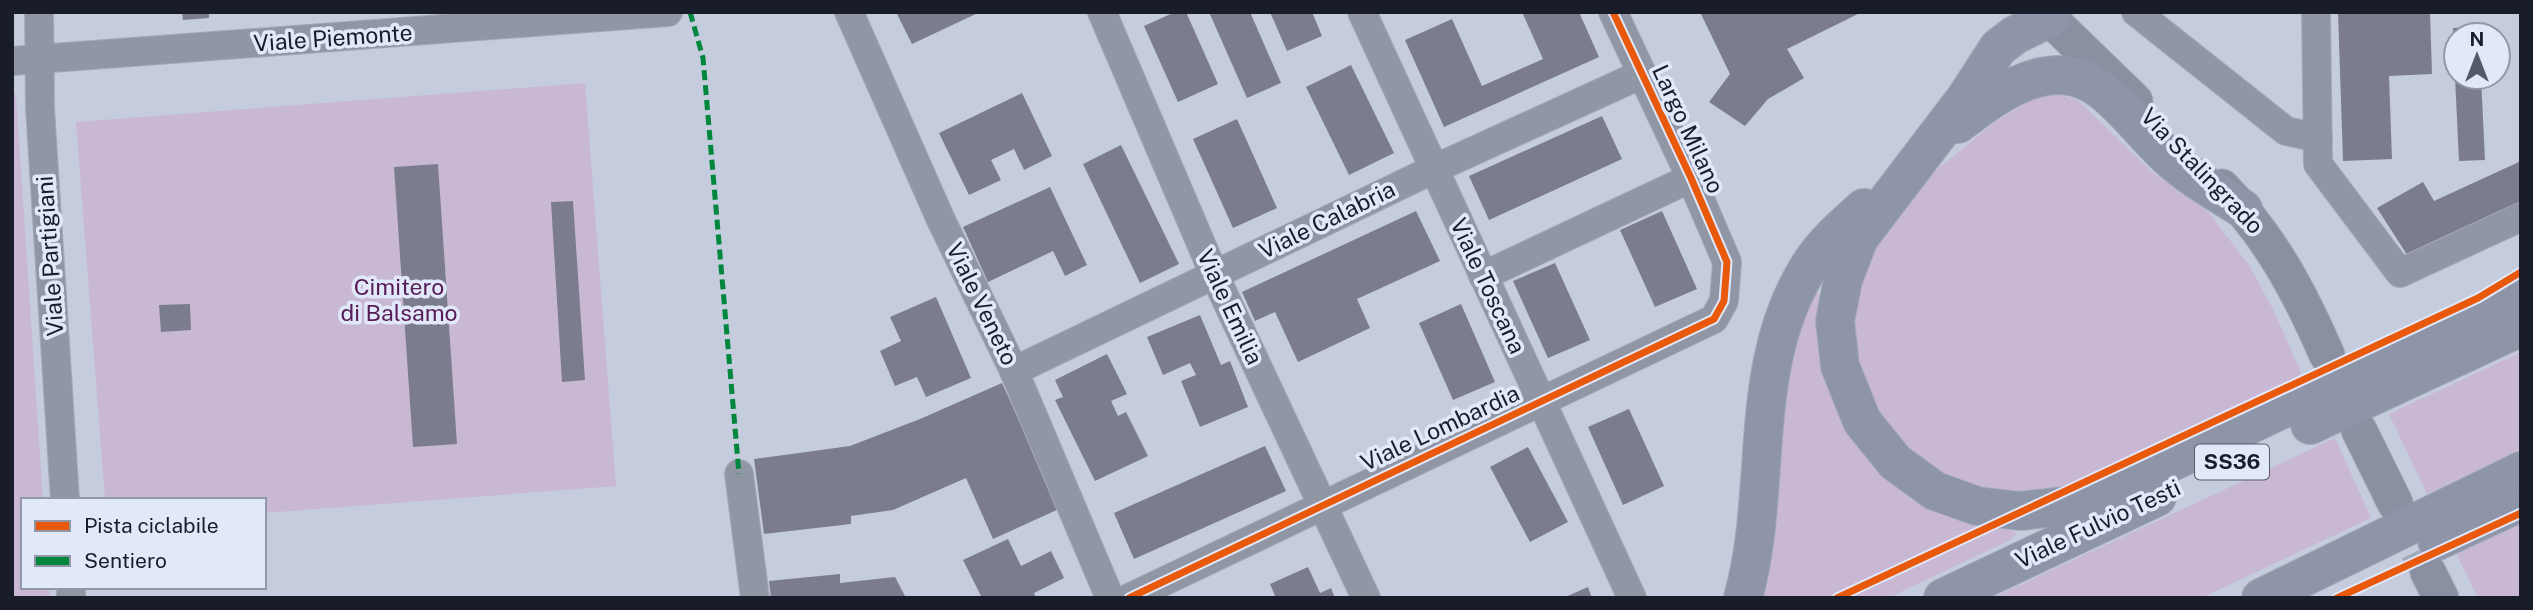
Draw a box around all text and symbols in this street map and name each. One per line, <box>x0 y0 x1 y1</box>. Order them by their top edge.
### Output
street label: Viale Piemonte <box>252 18 413 57</box>
north arrow <box>2442 21 2512 91</box>
text: N <box>2470 28 2484 50</box>
street label: Largo Milano <box>1647 60 1730 197</box>
street label: Via Stalingrado <box>2136 102 2269 239</box>
street label: Viale Partigiani <box>30 175 69 337</box>
street label: Viale Calabria <box>1254 175 1399 264</box>
street label: Viale Toscana <box>1445 214 1532 358</box>
street label: Viale Veneto <box>941 238 1024 370</box>
street label: Viale Emilia <box>1192 245 1269 369</box>
park label: Cimitero di Balsamo <box>340 273 458 326</box>
street label: Viale Lombardia <box>1356 379 1523 476</box>
road number: SS36 <box>2195 444 2269 480</box>
street label: Viale Fulvio Testi <box>2011 473 2185 574</box>
legend <box>21 498 266 589</box>
text: Pista ciclabile <box>84 513 219 538</box>
text: Sentiero <box>84 548 167 573</box>

